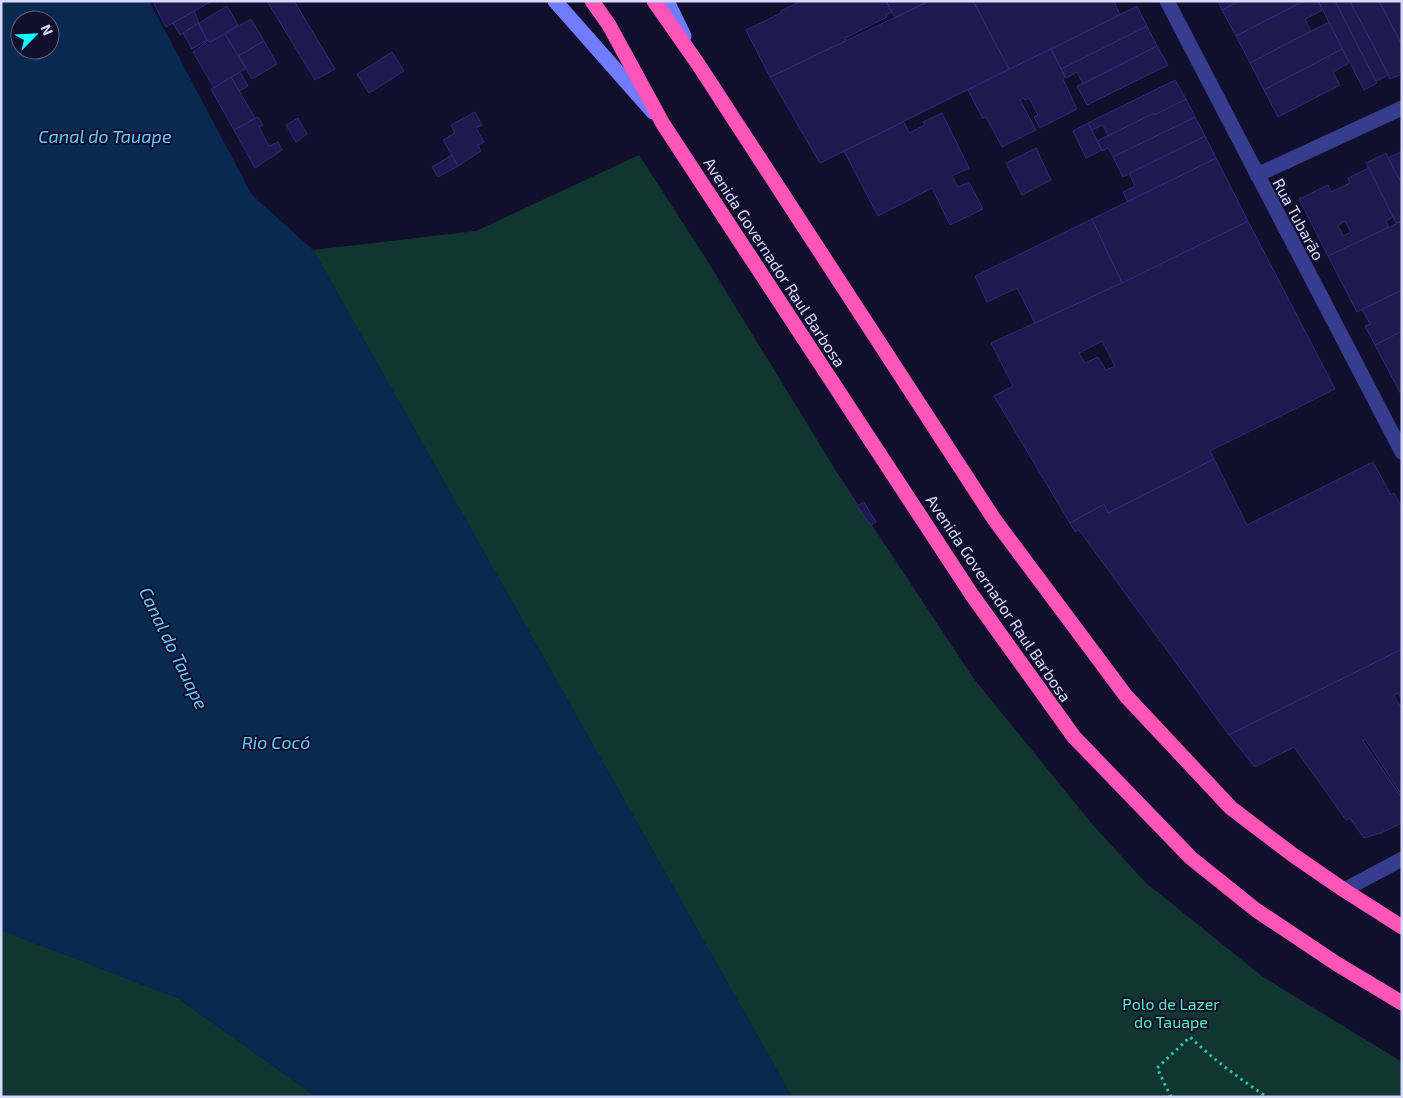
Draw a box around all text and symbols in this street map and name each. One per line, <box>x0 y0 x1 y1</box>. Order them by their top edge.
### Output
north arrow <box>10 10 60 60</box>
text: N <box>38 21 57 38</box>
water label: Canal do Tauape <box>38 125 172 147</box>
street label: Avenida Governador Raul Barbosa <box>700 154 850 370</box>
street label: Rua Tubarão <box>1269 175 1329 263</box>
street label: Avenida Governador Raul Barbosa <box>922 491 1076 705</box>
water label: Canal do Tauape <box>135 583 213 713</box>
water label: Rio Cocó <box>242 731 310 753</box>
park label: Polo de Lazer do Tauape <box>1122 994 1220 1031</box>

